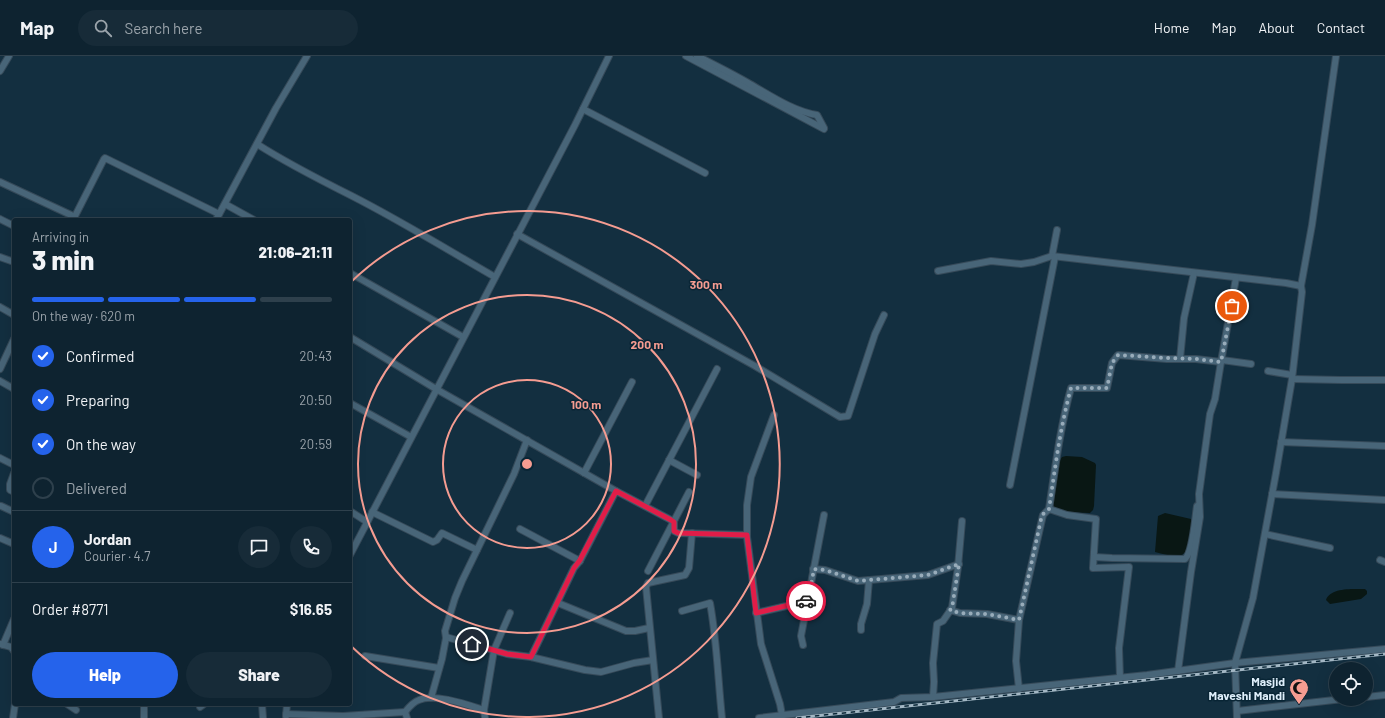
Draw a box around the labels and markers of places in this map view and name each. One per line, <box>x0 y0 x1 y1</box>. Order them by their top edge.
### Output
pin <box>1215 289 1249 323</box>
centre of rings <box>520 457 534 471</box>
pin <box>455 627 489 661</box>
place label: Masjid Maveshi Mandi <box>1209 674 1285 702</box>
mosque icon: Masjid Maveshi Mandi <box>1288 677 1310 705</box>

